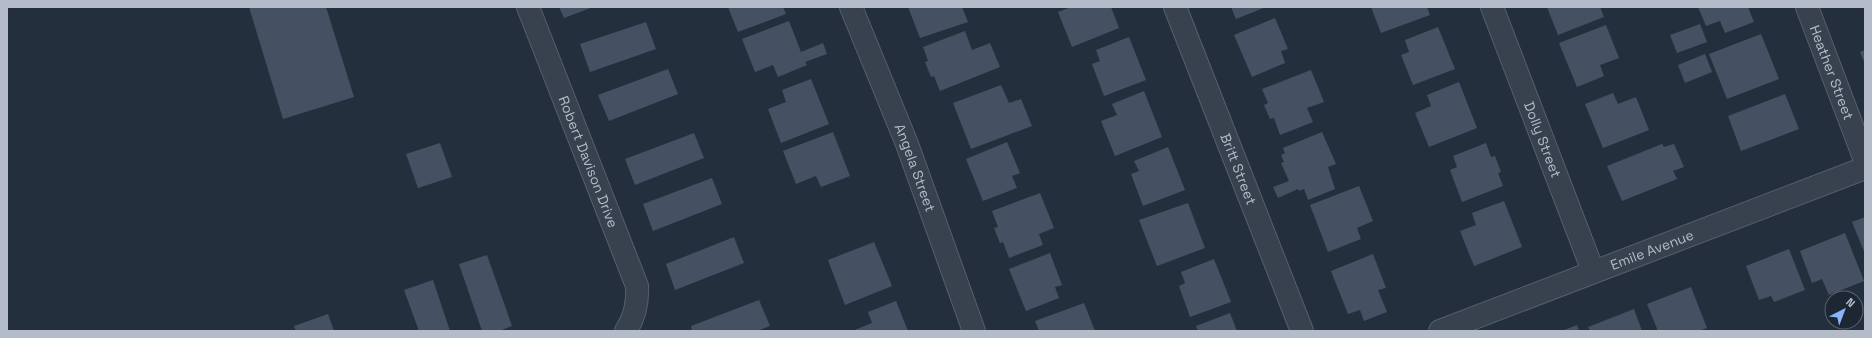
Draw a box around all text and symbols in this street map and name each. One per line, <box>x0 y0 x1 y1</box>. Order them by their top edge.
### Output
street label: Heather Street <box>1806 22 1858 122</box>
street label: Robert Davison Drive <box>555 93 622 230</box>
street label: Dolly Street <box>1520 99 1565 180</box>
street label: Angela Street <box>891 121 940 214</box>
street label: Britt Street <box>1216 131 1261 207</box>
street label: Emile Avenue <box>1608 226 1696 274</box>
north arrow <box>1824 290 1864 330</box>
text: N <box>1843 295 1858 310</box>

